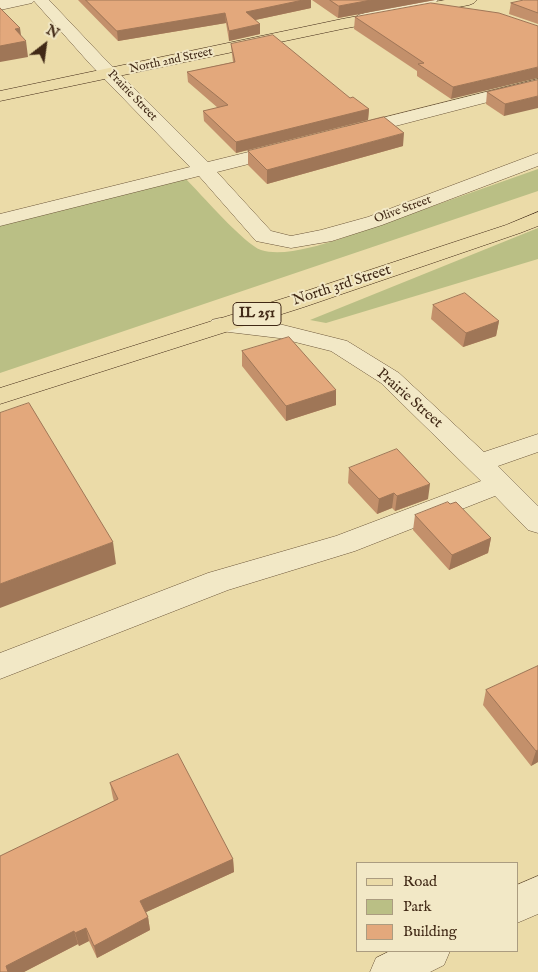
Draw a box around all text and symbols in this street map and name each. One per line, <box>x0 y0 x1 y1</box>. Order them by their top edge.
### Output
north arrow <box>20 20 70 70</box>
text: N <box>43 21 62 43</box>
street label: North 2nd Street <box>128 45 214 77</box>
street label: Prairie Street <box>104 68 160 124</box>
street label: Olive Street <box>373 193 433 227</box>
street label: North 3rd Street <box>291 262 393 310</box>
road number: IL 251 <box>233 302 281 326</box>
street label: Prairie Street <box>372 365 446 433</box>
legend <box>356 862 518 952</box>
text: Road <box>403 872 437 891</box>
text: Park <box>403 897 432 916</box>
text: Building <box>403 922 457 941</box>

